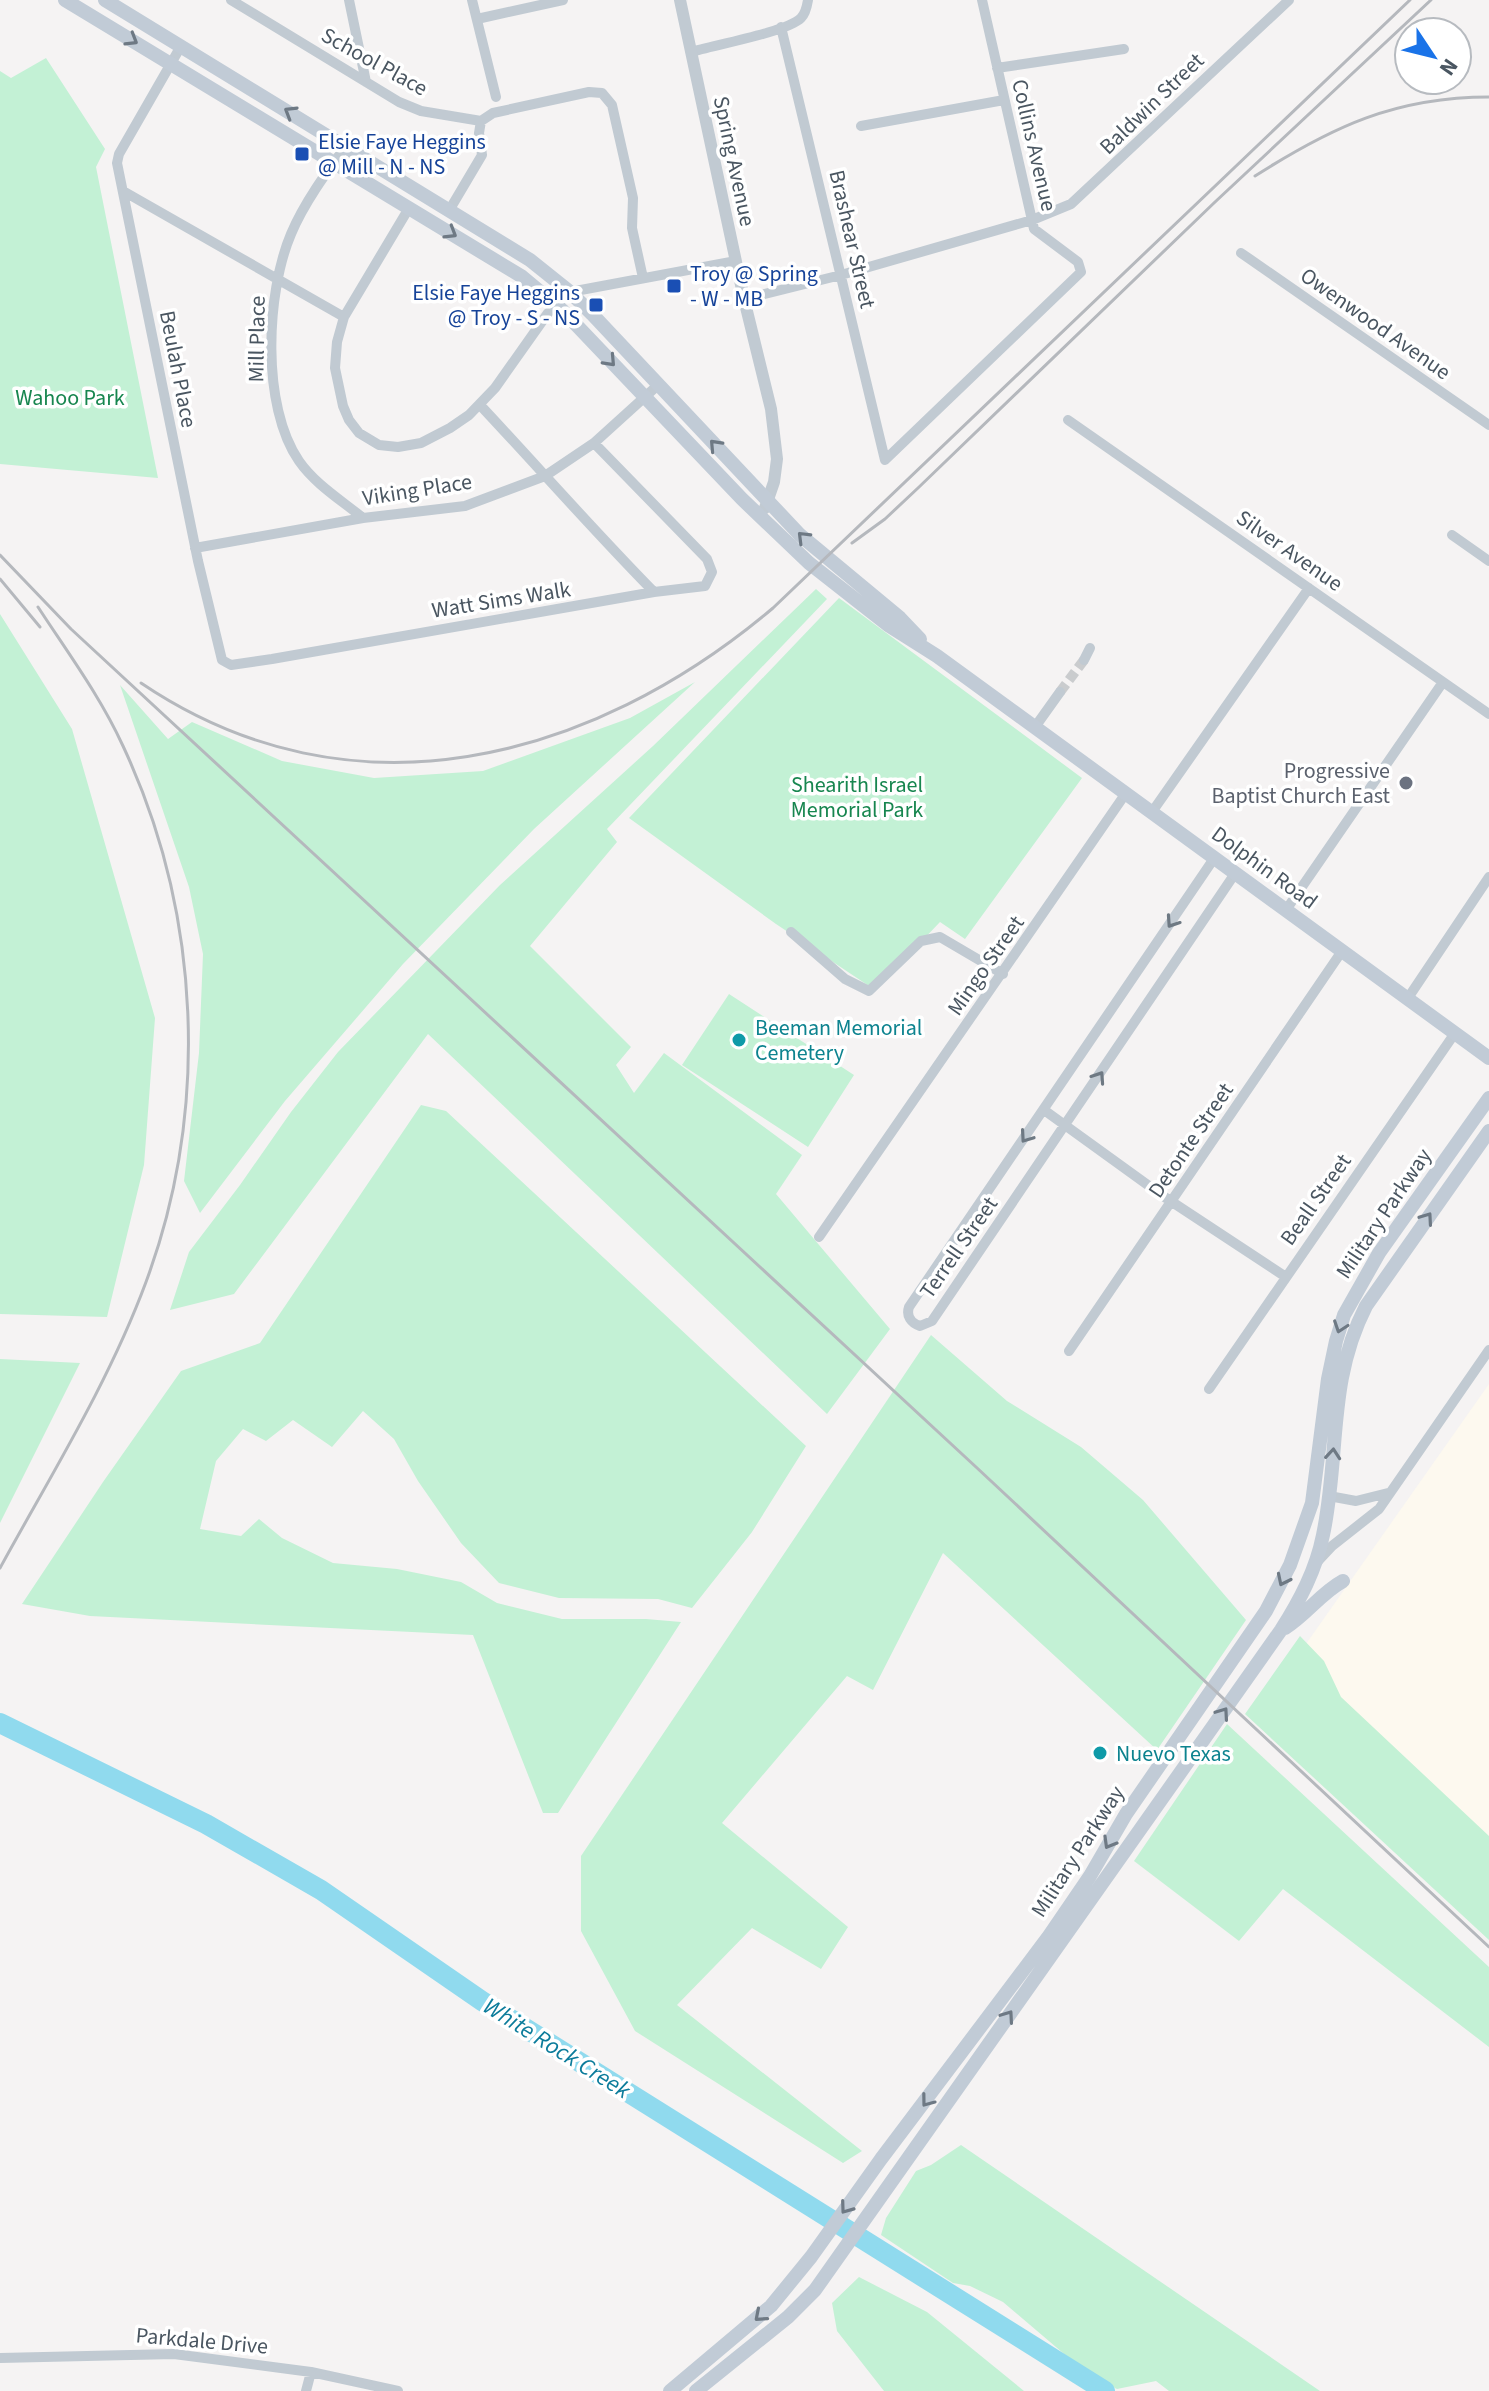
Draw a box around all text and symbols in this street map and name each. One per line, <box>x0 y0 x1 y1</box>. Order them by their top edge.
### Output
north arrow <box>1393 16 1473 96</box>
street label: School Place <box>315 19 434 104</box>
one-way arrow <box>123 30 138 46</box>
street label: Baldwin Street <box>1092 45 1212 162</box>
text: N <box>1431 52 1466 82</box>
street label: Collins Avenue <box>1003 76 1065 214</box>
street label: Spring Avenue <box>705 93 763 229</box>
one-way arrow <box>284 107 299 122</box>
place label: Elsie Faye Heggins @ Mill - N - NS <box>318 126 486 183</box>
marker: Elsie Faye Heggins @ Mill - N - NS <box>293 145 311 163</box>
street label: Brashear Street <box>821 167 884 312</box>
one-way arrow <box>442 223 457 238</box>
place label: Troy @ Spring - W - MB <box>690 258 818 315</box>
street label: Owenwood Avenue <box>1294 260 1457 388</box>
place label: Elsie Faye Heggins @ Troy - S - NS <box>412 277 580 334</box>
marker: Troy @ Spring - W - MB <box>665 277 683 295</box>
street label: Mill Place <box>240 295 274 383</box>
marker: Elsie Faye Heggins @ Troy - S - NS <box>587 296 605 314</box>
street label: Beulah Place <box>151 308 205 430</box>
one-way arrow <box>601 352 616 366</box>
park label: Wahoo Park <box>15 382 125 414</box>
one-way arrow <box>710 440 725 454</box>
street label: Viking Place <box>360 466 474 514</box>
street label: Silver Avenue <box>1230 502 1349 599</box>
one-way arrow <box>798 532 812 546</box>
street label: Watt Sims Walk <box>429 573 573 627</box>
place label: Progressive Baptist Church East <box>1211 755 1391 812</box>
park label: Shearith Israel Memorial Park <box>791 769 923 826</box>
marker: Progressive Baptist Church East <box>1397 774 1415 792</box>
street label: Dolphin Road <box>1205 818 1324 917</box>
street label: Mingo Street <box>940 909 1032 1022</box>
one-way arrow <box>1166 913 1181 927</box>
place label: Beeman Memorial Cemetery <box>755 1012 922 1069</box>
marker: Beeman Memorial Cemetery <box>730 1031 748 1049</box>
one-way arrow <box>1089 1071 1104 1086</box>
street label: Detonte Street <box>1140 1076 1242 1205</box>
one-way arrow <box>1021 1128 1036 1142</box>
street label: Military Parkway <box>1328 1141 1440 1285</box>
street label: Beall Street <box>1272 1147 1359 1252</box>
street label: Terrell Street <box>912 1190 1006 1305</box>
one-way arrow <box>1417 1213 1432 1227</box>
one-way arrow <box>1334 1320 1350 1334</box>
one-way arrow <box>1324 1447 1341 1460</box>
one-way arrow <box>1277 1571 1293 1586</box>
one-way arrow <box>1213 1707 1228 1722</box>
place label: Nuevo Texas <box>1116 1738 1231 1770</box>
marker: Nuevo Texas <box>1091 1744 1109 1762</box>
street label: Military Parkway <box>1023 1779 1133 1924</box>
one-way arrow <box>1103 1834 1119 1849</box>
water label: White Rock Creek <box>476 1989 638 2108</box>
one-way arrow <box>998 2011 1012 2025</box>
one-way arrow <box>922 2092 936 2106</box>
one-way arrow <box>841 2199 856 2213</box>
one-way arrow <box>754 2306 769 2320</box>
street label: Parkdale Drive <box>134 2319 269 2363</box>

